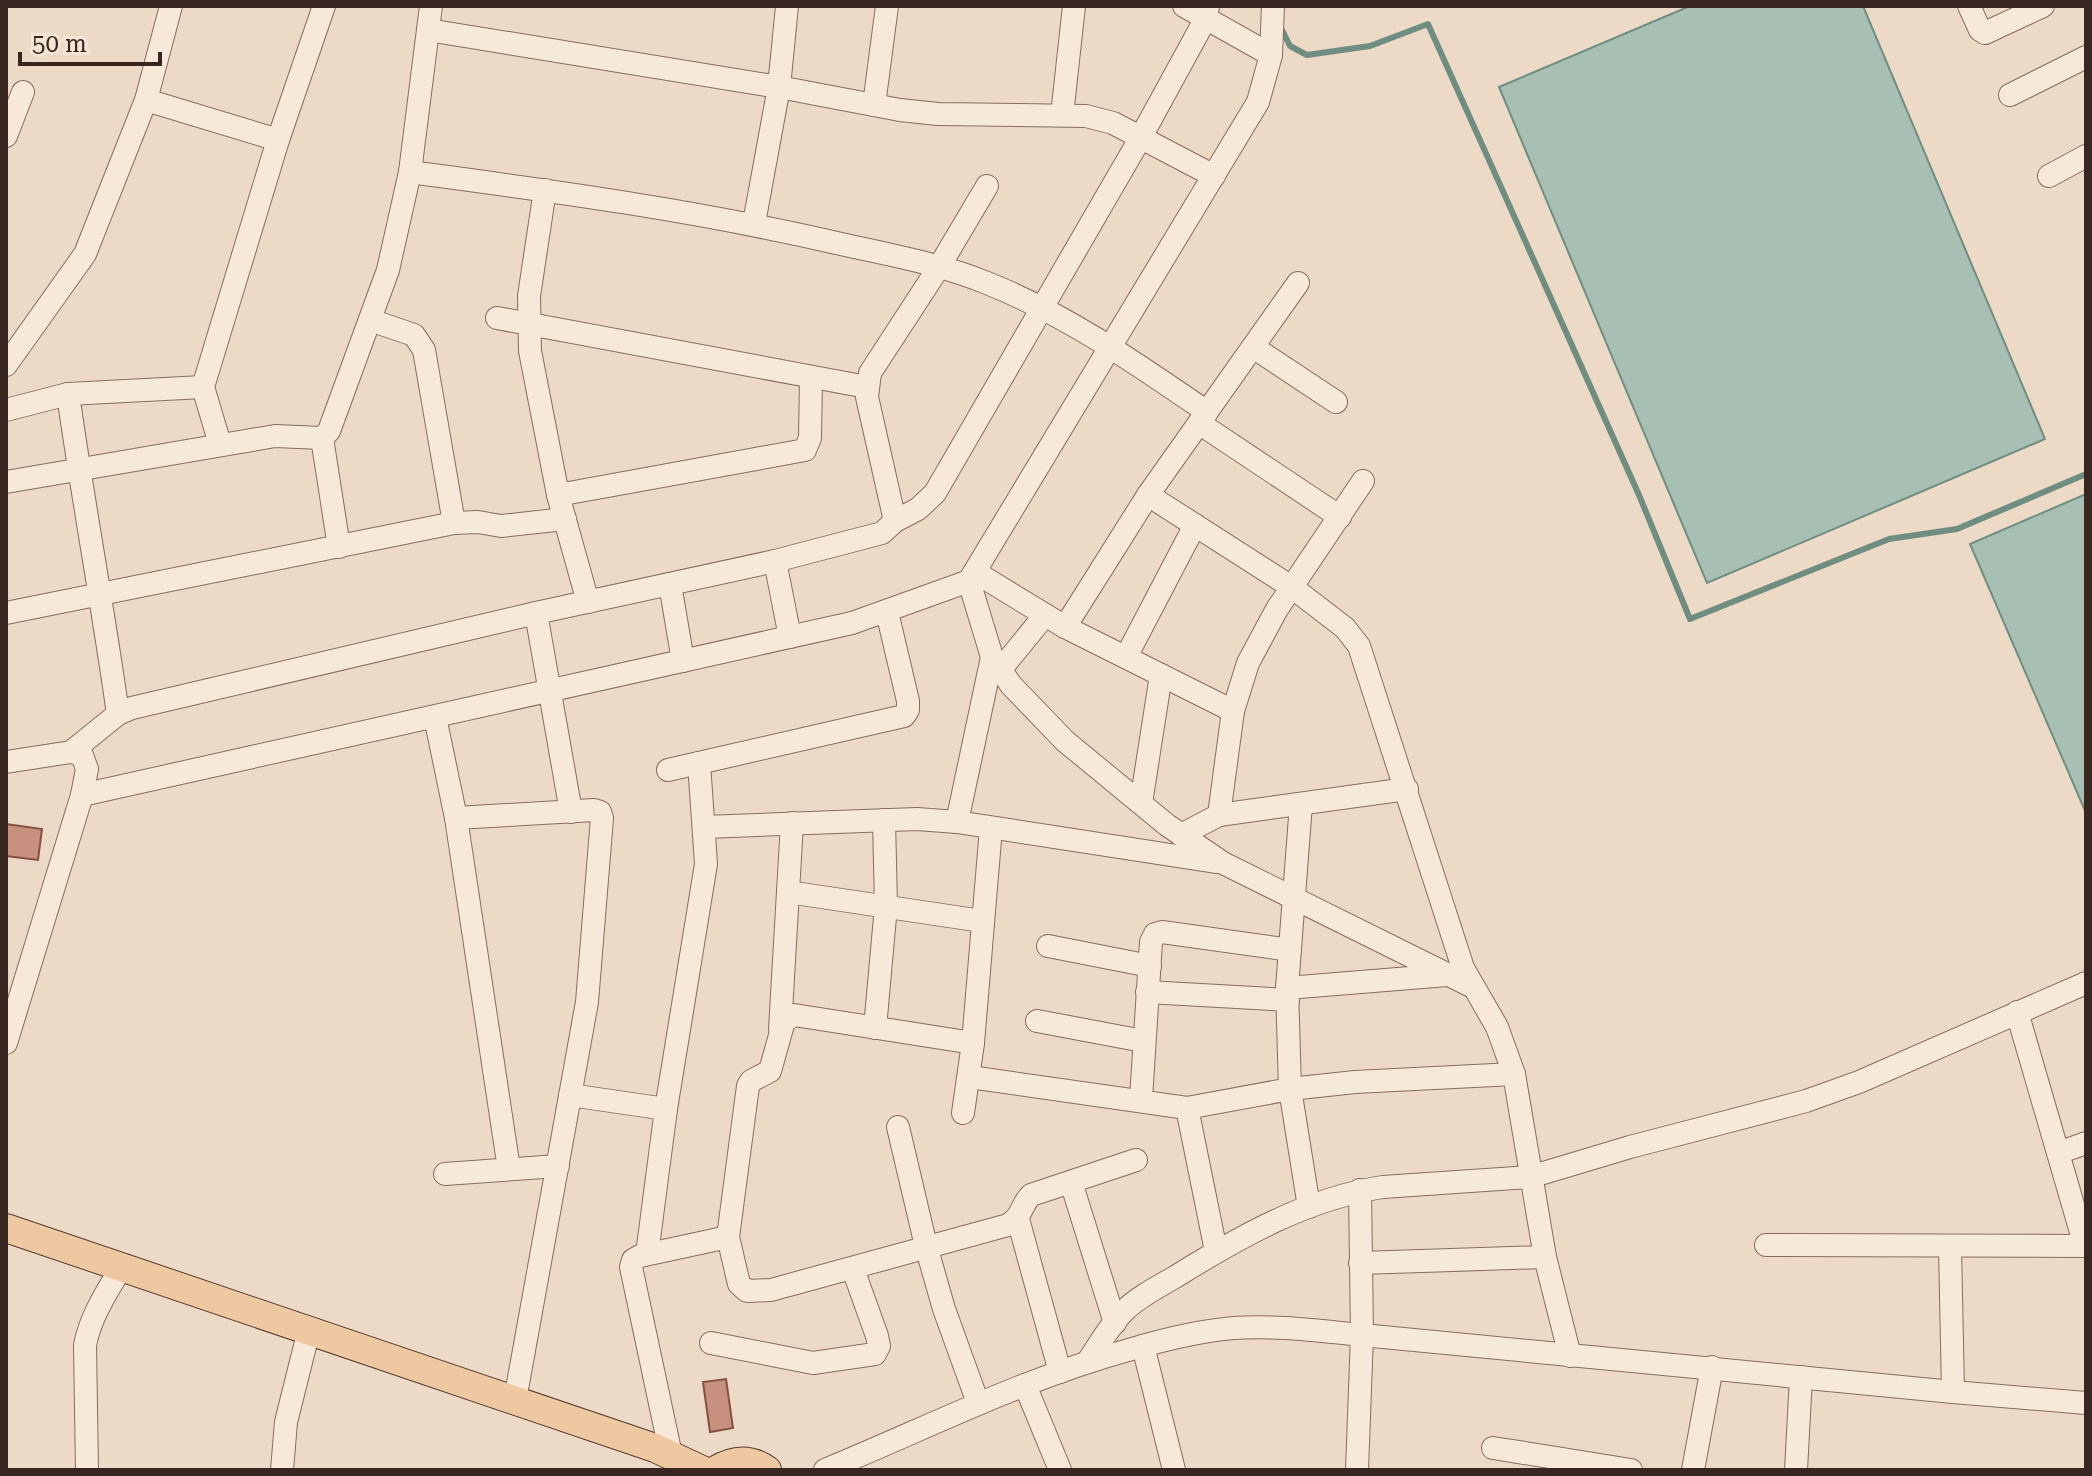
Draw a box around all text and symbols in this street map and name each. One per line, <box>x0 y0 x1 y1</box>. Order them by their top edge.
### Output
scale bar <box>20 16 160 66</box>
text: 50 m <box>32 30 87 58</box>

